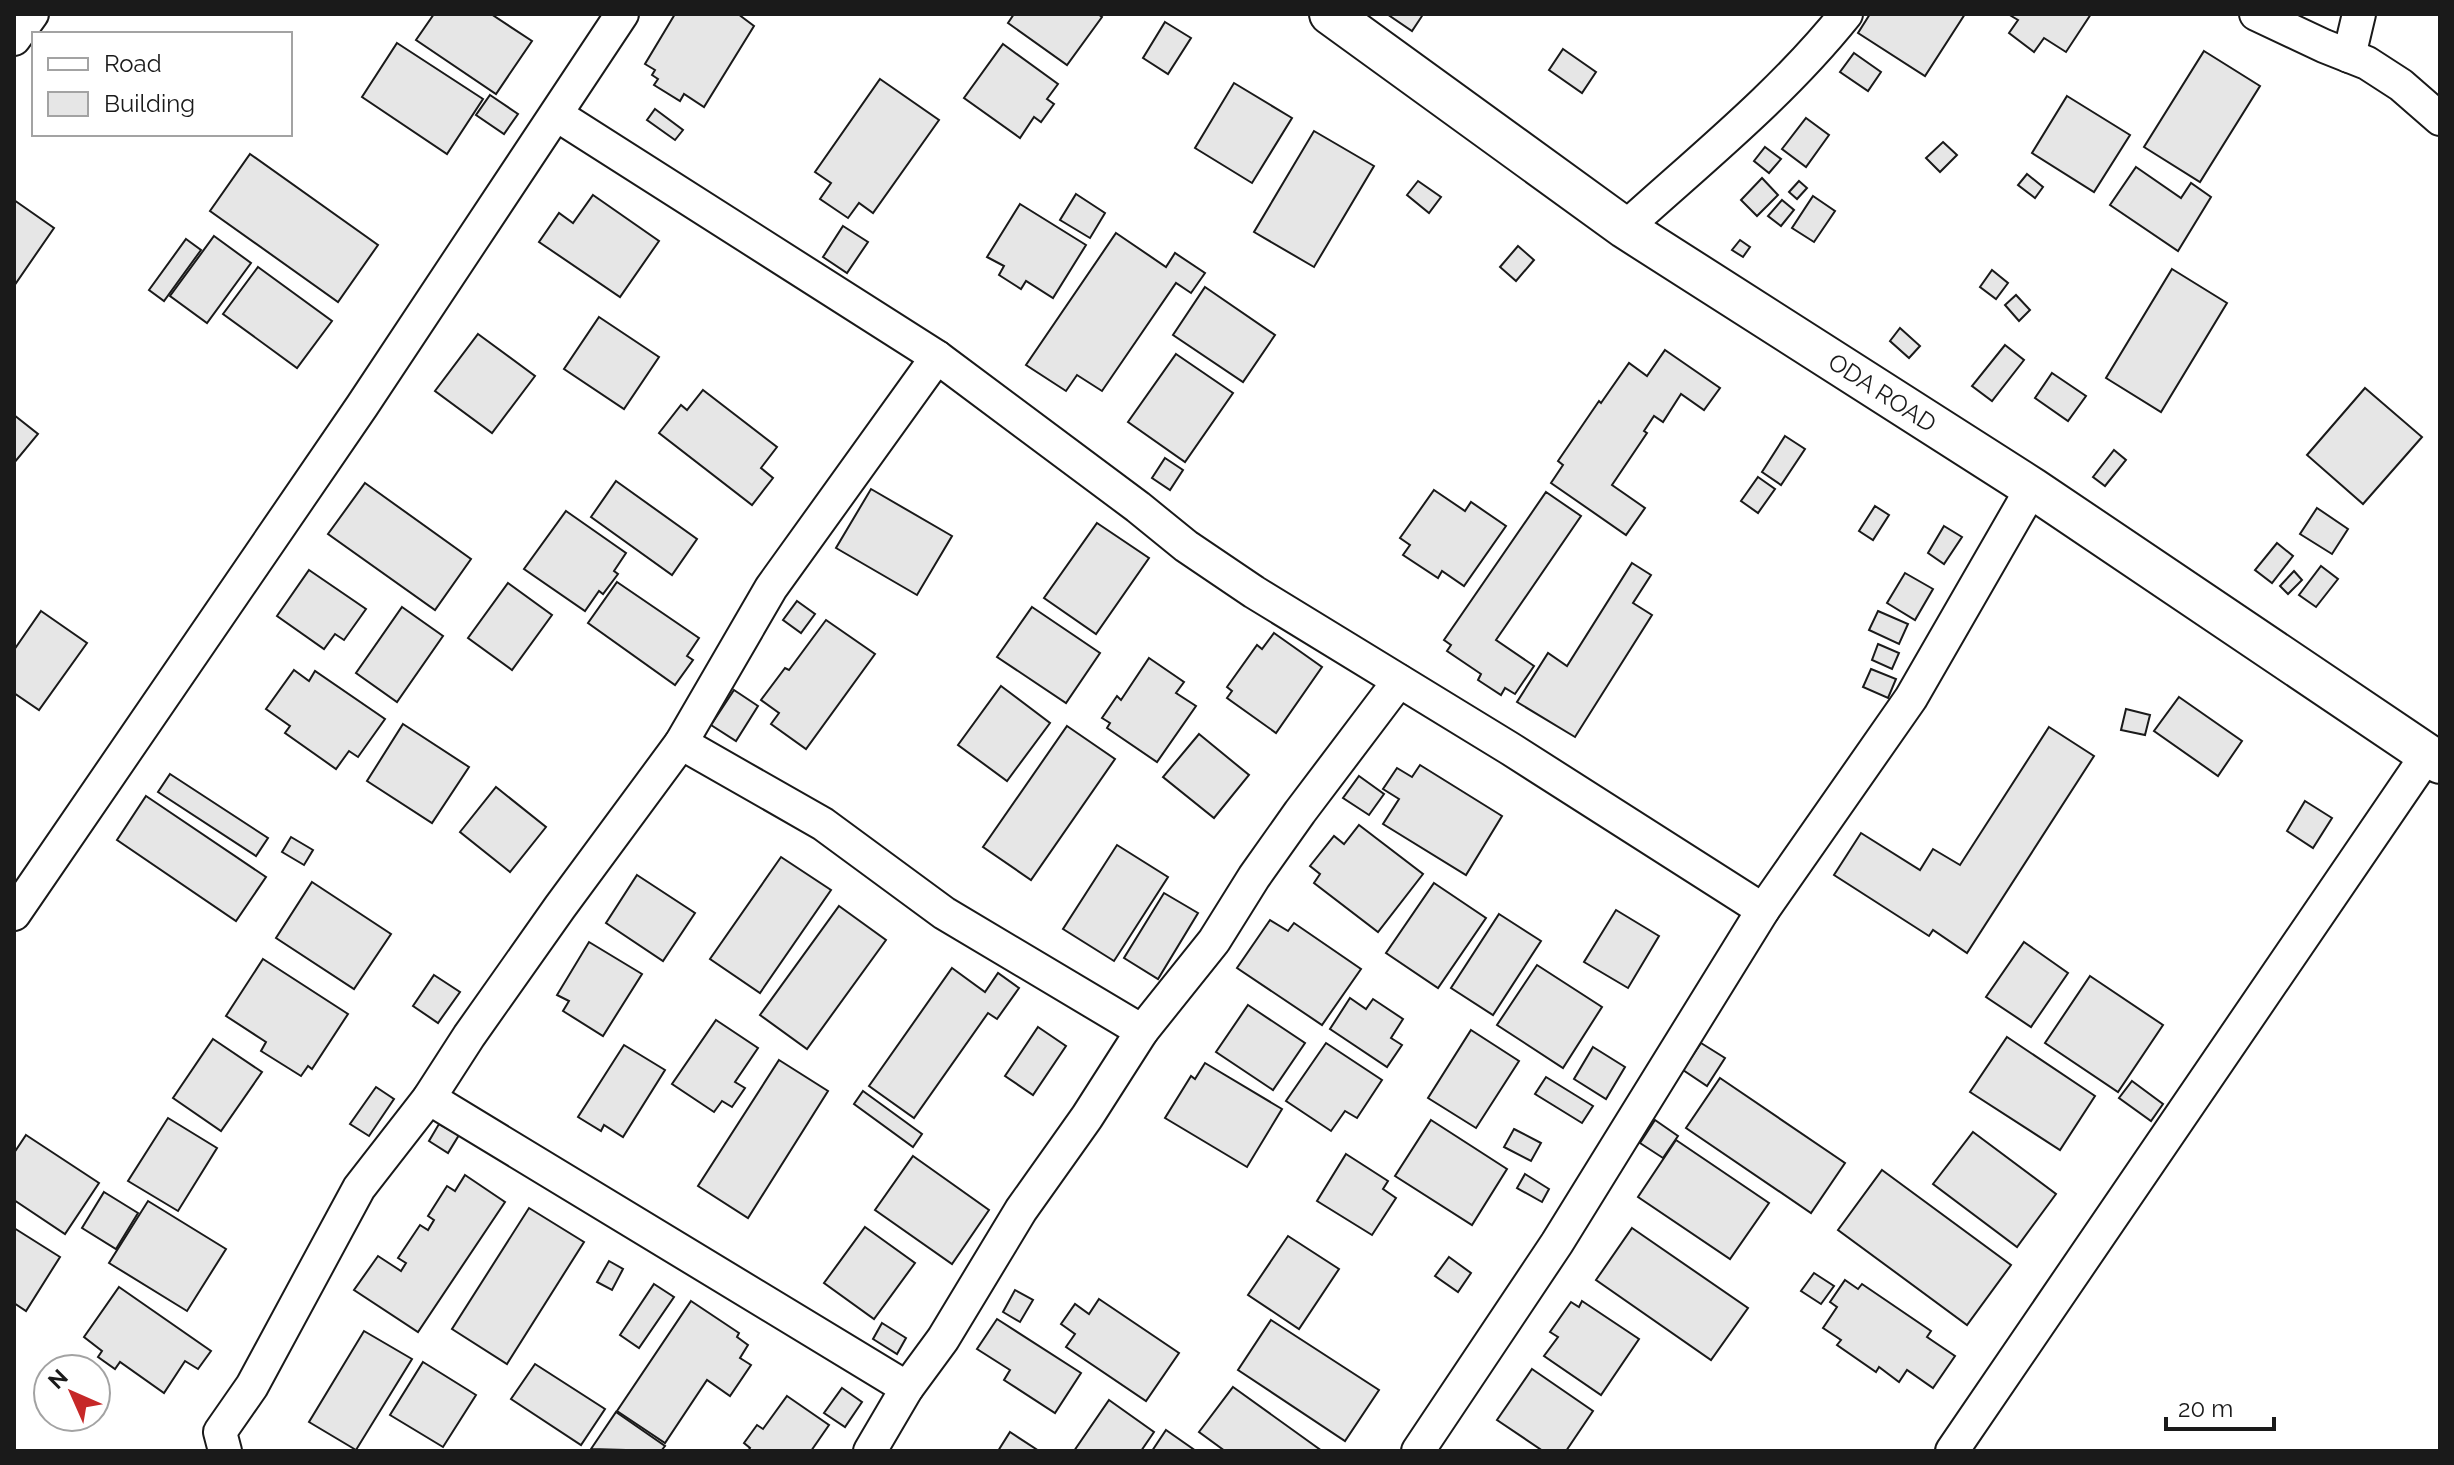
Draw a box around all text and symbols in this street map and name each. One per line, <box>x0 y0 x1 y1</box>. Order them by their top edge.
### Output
legend <box>32 32 292 136</box>
text: Road <box>104 49 162 78</box>
text: Building <box>104 89 195 118</box>
street label: ODA ROAD <box>1823 347 1942 438</box>
north arrow <box>32 1353 112 1433</box>
text: N <box>43 1364 73 1394</box>
scale bar <box>2166 1381 2274 1431</box>
text: 20 m <box>2178 1394 2233 1423</box>

